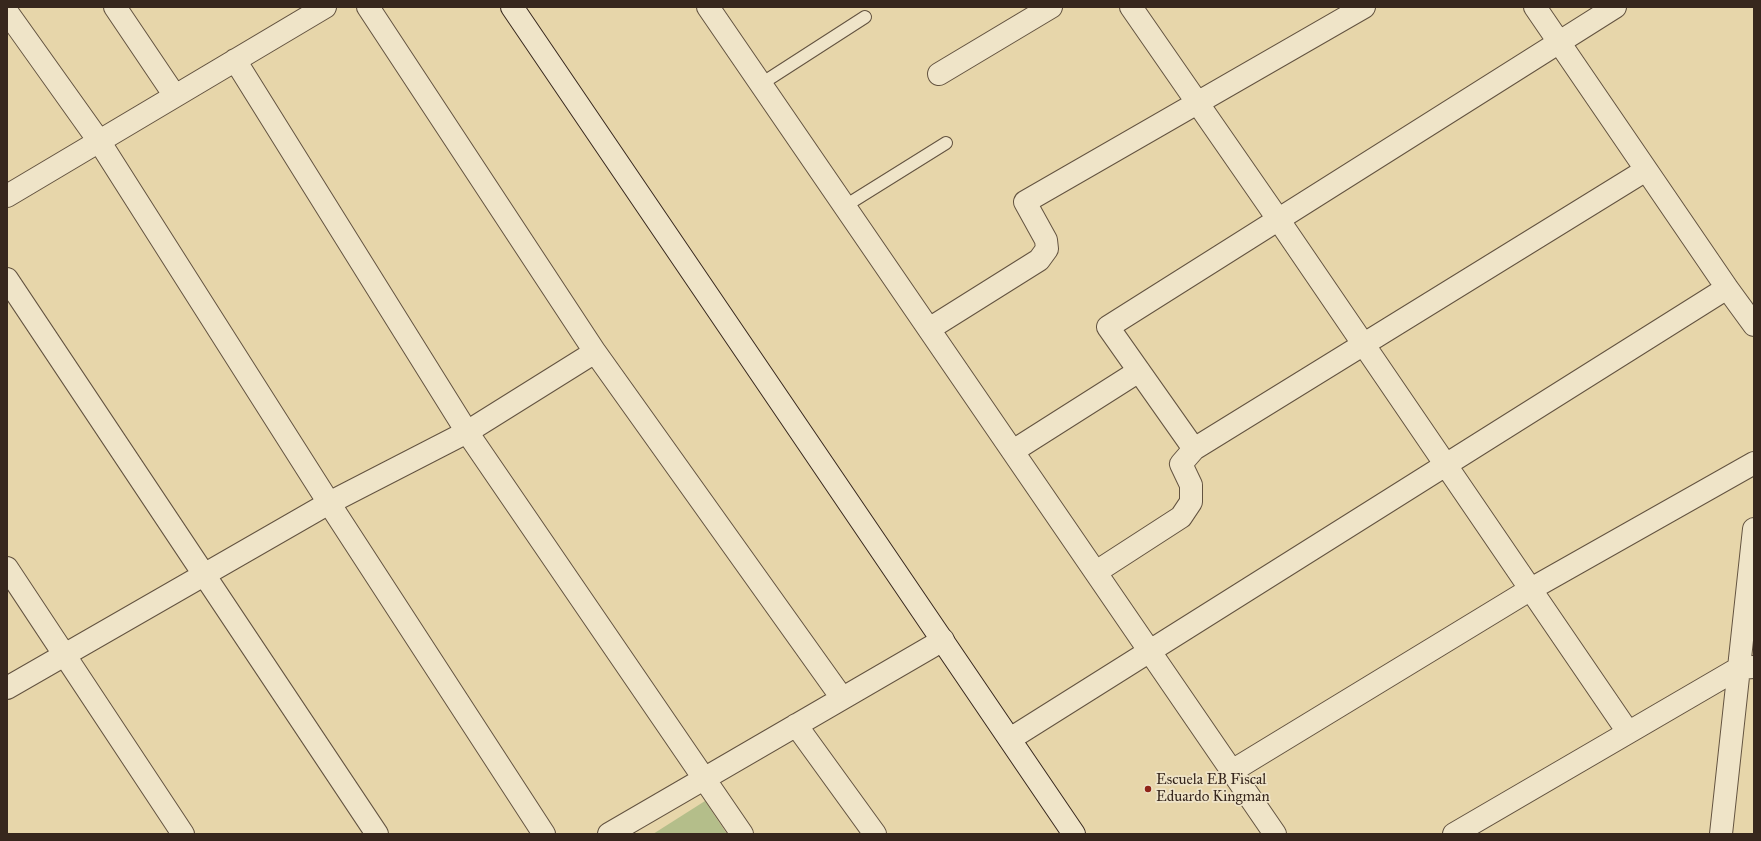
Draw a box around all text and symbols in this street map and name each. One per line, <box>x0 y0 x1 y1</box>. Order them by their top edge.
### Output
place label: Escuela EB Fiscal Eduardo Kingman <box>1156 771 1270 806</box>
marker: Escuela EB Fiscal Eduardo Kingman <box>1143 784 1153 794</box>

